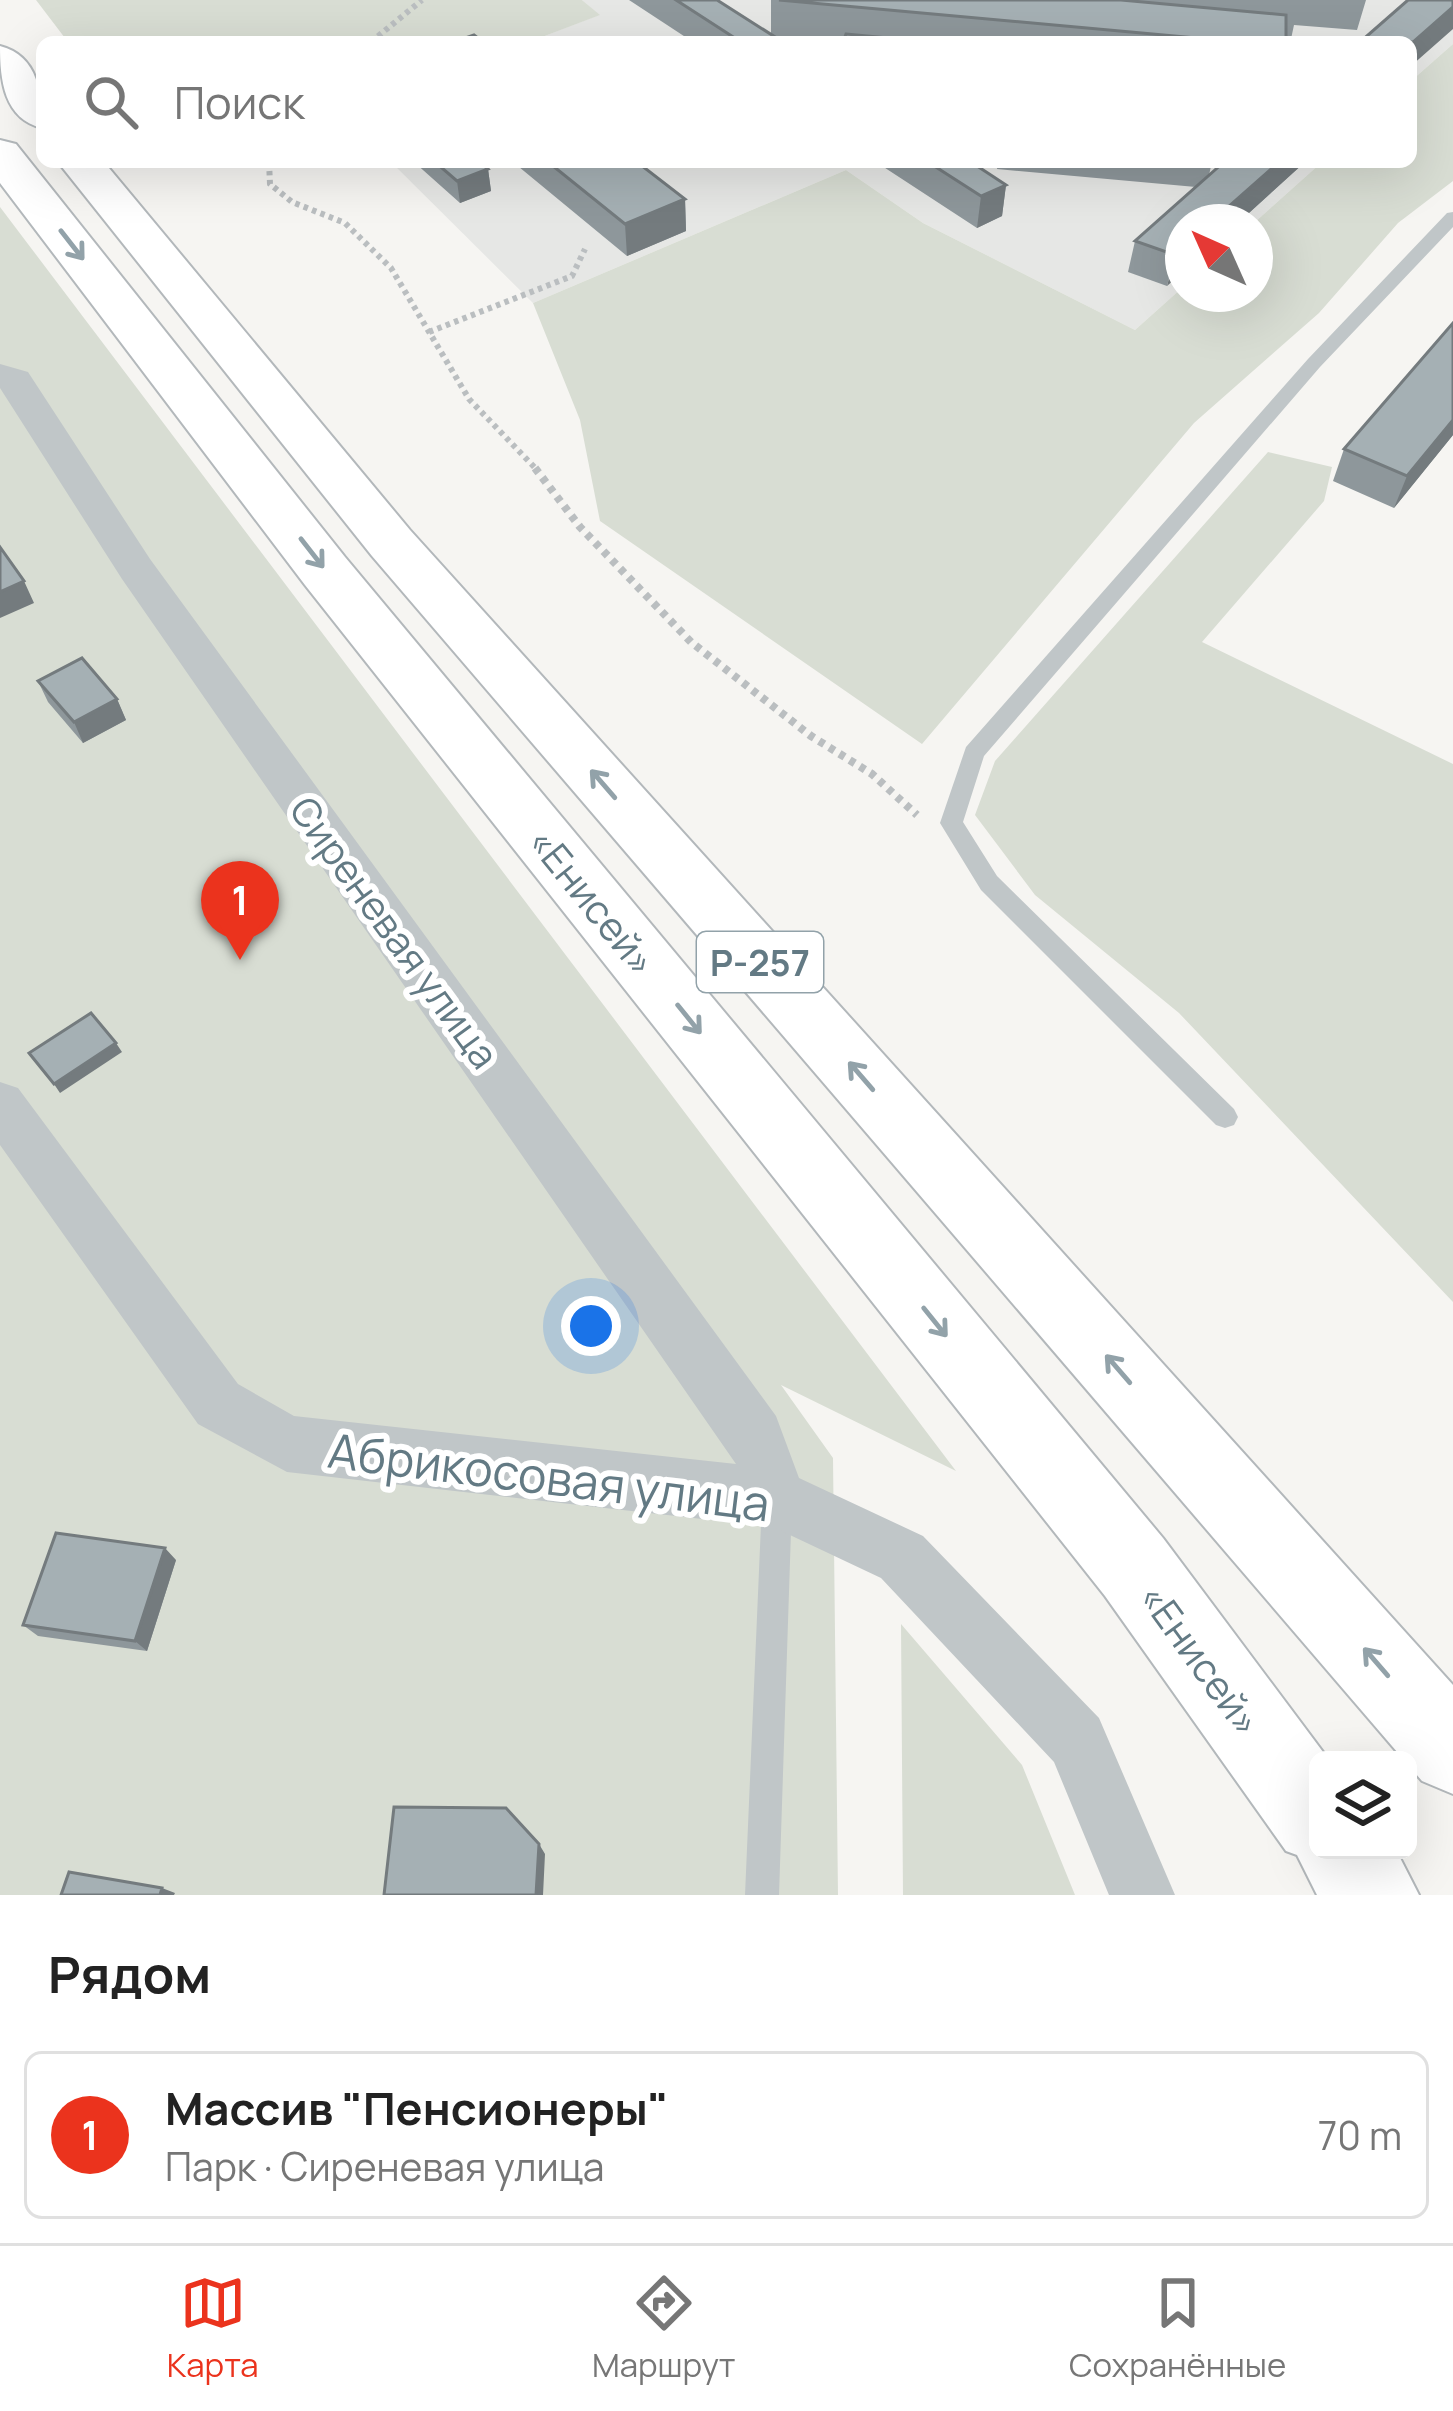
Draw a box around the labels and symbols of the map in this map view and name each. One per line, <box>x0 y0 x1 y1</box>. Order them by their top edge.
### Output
north arrow <box>1165 204 1273 312</box>
one-way arrow <box>58 229 85 261</box>
one-way arrow <box>298 536 324 569</box>
one-way arrow <box>590 769 617 799</box>
street label: Сиреневая улица <box>278 785 512 1079</box>
street label: «Енисей» <box>517 816 669 986</box>
pin: 1 <box>201 861 279 960</box>
road number: Р-257 <box>697 932 823 992</box>
one-way arrow <box>675 1003 703 1034</box>
one-way arrow <box>848 1062 875 1092</box>
your location <box>561 1296 621 1356</box>
one-way arrow <box>921 1306 948 1337</box>
one-way arrow <box>1105 1354 1133 1385</box>
street label: Абрикосовая улица <box>325 1417 773 1535</box>
street label: «Енисей» <box>1127 1572 1275 1746</box>
one-way arrow <box>1363 1647 1390 1678</box>

